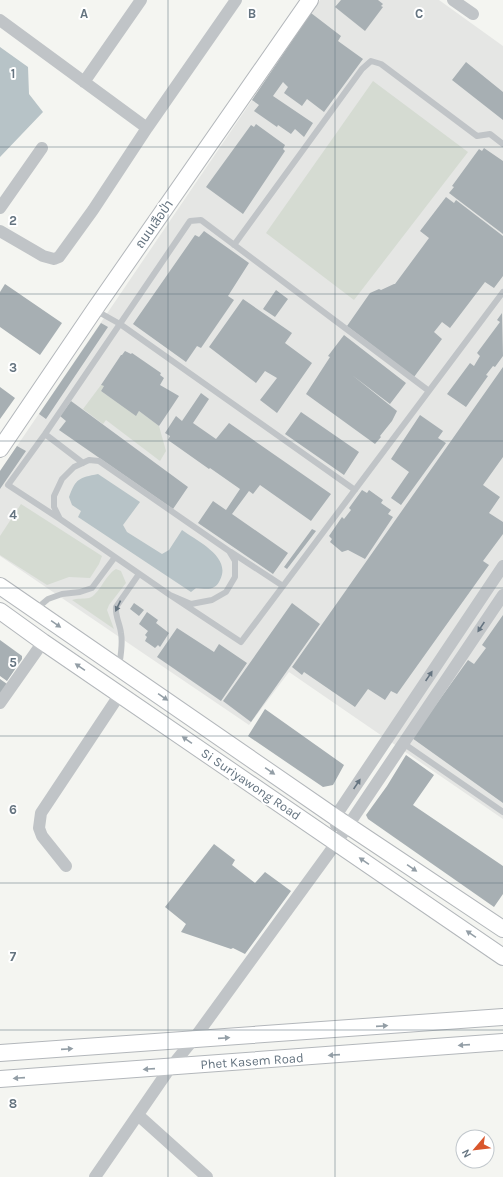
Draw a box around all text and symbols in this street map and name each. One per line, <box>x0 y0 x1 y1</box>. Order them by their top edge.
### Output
text: A <box>80 6 88 21</box>
text: B <box>248 6 256 21</box>
text: C <box>415 6 423 21</box>
text: 1 <box>11 66 15 81</box>
street label: ถนนเสือป่า <box>132 197 176 251</box>
text: 2 <box>9 213 17 228</box>
text: 3 <box>9 360 17 375</box>
text: 4 <box>9 507 17 522</box>
one-way arrow <box>115 600 121 612</box>
one-way arrow <box>50 620 61 628</box>
one-way arrow <box>477 622 485 632</box>
text: 5 <box>9 655 17 670</box>
one-way arrow <box>74 663 85 671</box>
one-way arrow <box>425 671 433 681</box>
one-way arrow <box>157 694 168 701</box>
one-way arrow <box>182 736 192 744</box>
street label: Si Suriyawong Road <box>198 745 304 823</box>
one-way arrow <box>264 767 275 775</box>
one-way arrow <box>353 779 361 789</box>
text: 6 <box>9 802 17 817</box>
one-way arrow <box>358 857 369 865</box>
one-way arrow <box>407 864 417 872</box>
one-way arrow <box>466 930 476 938</box>
text: 7 <box>10 949 17 964</box>
one-way arrow <box>376 1023 388 1030</box>
one-way arrow <box>218 1035 231 1042</box>
one-way arrow <box>458 1042 470 1049</box>
one-way arrow <box>61 1045 73 1052</box>
street label: Phet Kasem Road <box>200 1050 304 1072</box>
one-way arrow <box>328 1052 341 1059</box>
one-way arrow <box>143 1066 155 1073</box>
one-way arrow <box>13 1074 25 1081</box>
text: 8 <box>9 1096 17 1111</box>
north arrow <box>455 1129 495 1169</box>
text: N <box>459 1147 474 1160</box>

